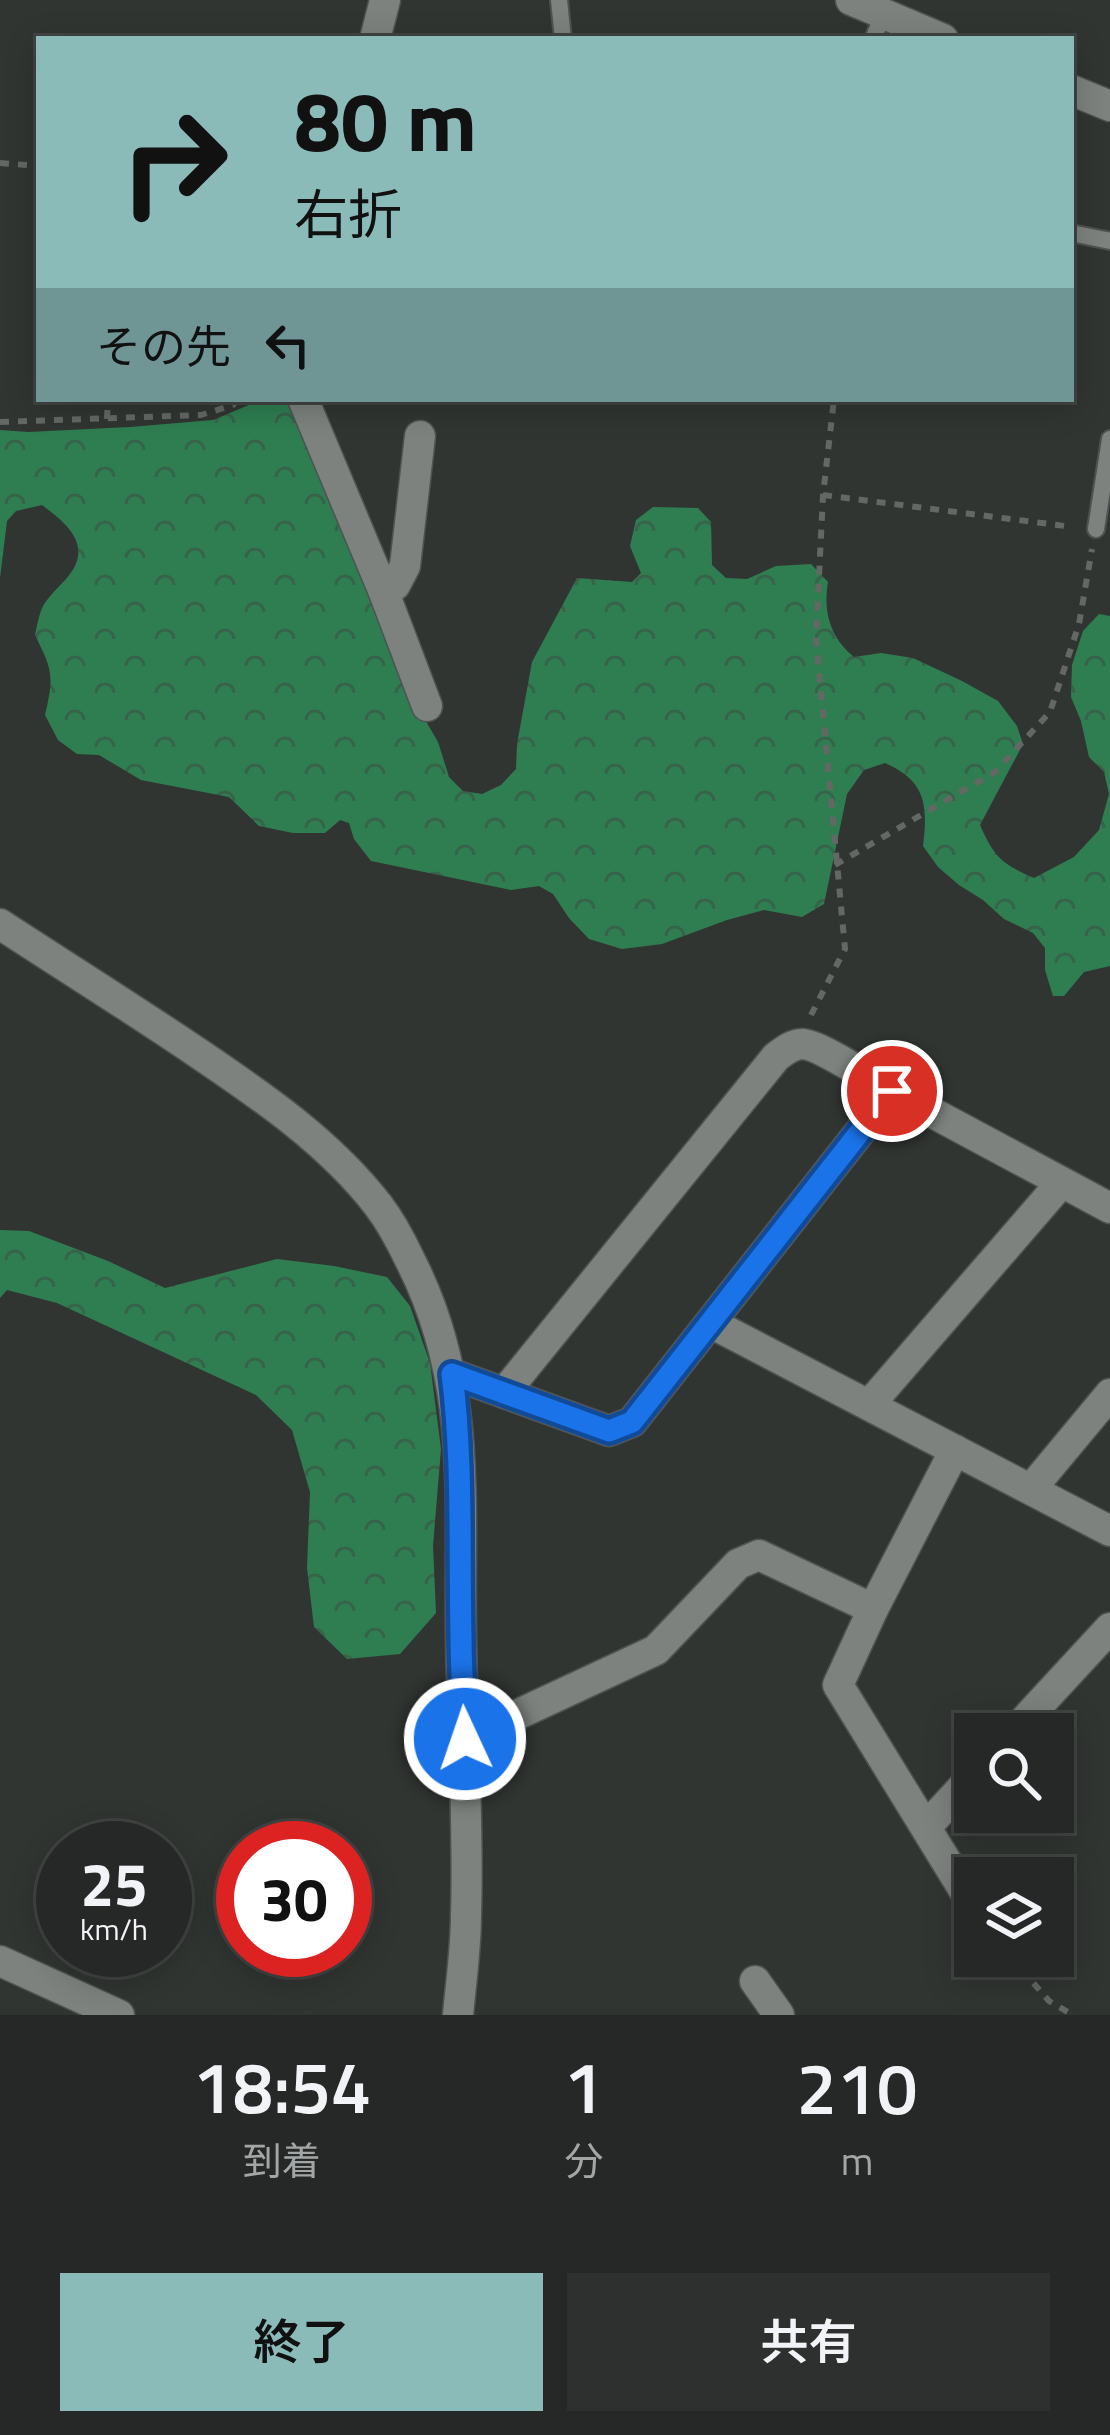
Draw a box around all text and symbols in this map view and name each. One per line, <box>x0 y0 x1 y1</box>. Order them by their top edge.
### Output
text: 80 m <box>294 56 477 184</box>
icon: right <box>96 84 252 240</box>
text: 右折 <box>294 173 402 255</box>
text: その先 <box>96 312 231 380</box>
icon: left <box>255 312 321 378</box>
pin <box>841 1040 943 1142</box>
icon: arrive <box>859 1058 925 1124</box>
position arrow <box>402 1676 528 1802</box>
map controls <box>954 1713 1074 1977</box>
button: search <box>954 1713 1074 1833</box>
speed limit sign: 30 <box>216 1821 372 1977</box>
text: 25 <box>80 1838 148 1929</box>
button: layers <box>954 1857 1074 1977</box>
text: km/h <box>80 1906 148 1952</box>
text: 18:54 <box>193 2031 371 2141</box>
text: 1 <box>564 2031 604 2141</box>
text: 210 <box>796 2032 917 2142</box>
text: 到着 <box>243 2131 321 2190</box>
text: 分 <box>564 2131 603 2190</box>
text: m <box>841 2131 873 2190</box>
button: 終了 <box>60 2273 543 2411</box>
button: 共有 <box>567 2273 1050 2411</box>

